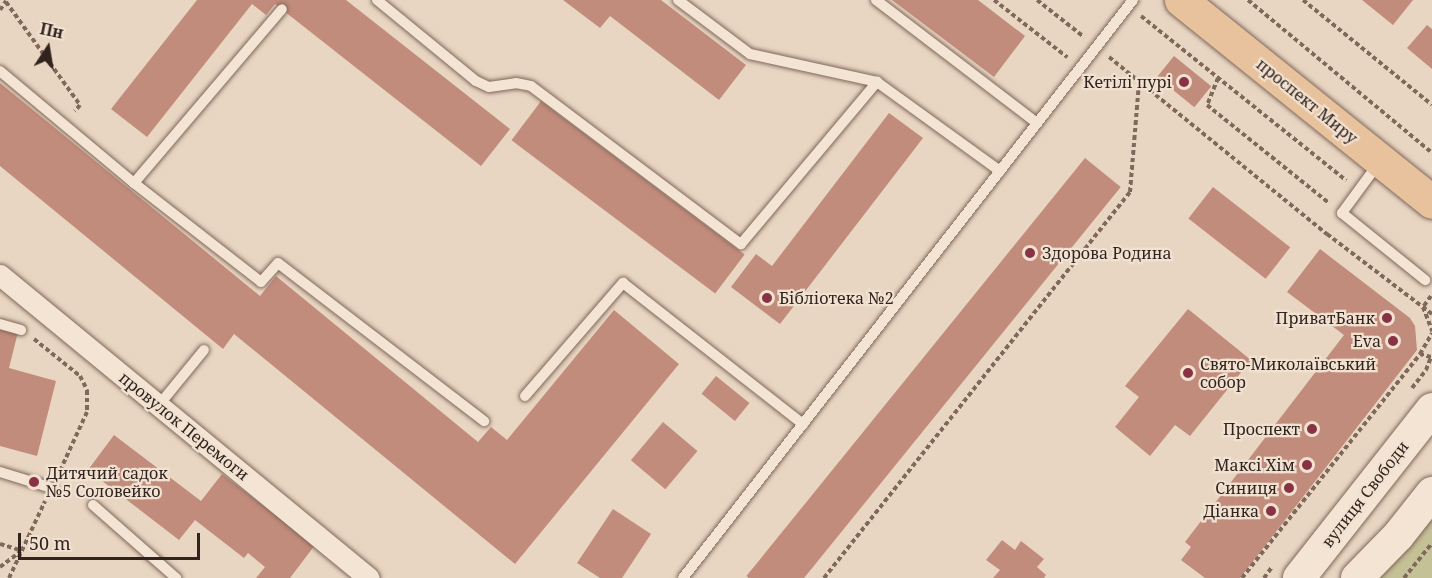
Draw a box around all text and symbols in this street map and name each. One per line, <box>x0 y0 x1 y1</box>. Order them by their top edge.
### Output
text: Пн <box>38 17 66 44</box>
north arrow <box>18 18 78 78</box>
street label: проспект Миру <box>1253 54 1361 148</box>
place label: Кетілі пурі <box>1083 72 1172 92</box>
marker: Кетілі пурі <box>1177 75 1191 89</box>
place label: Здорова Родина <box>1042 243 1172 263</box>
marker: Здорова Родина <box>1023 246 1037 260</box>
place label: Бібліотека №2 <box>779 288 894 308</box>
marker: Бібліотека №2 <box>760 291 774 305</box>
place label: ПриватБанк <box>1276 308 1375 328</box>
marker: ПриватБанк <box>1380 311 1394 325</box>
place label: Eva <box>1353 331 1381 351</box>
marker: Eva <box>1386 334 1400 348</box>
place label: Свято-Миколаївський собор <box>1200 354 1376 392</box>
marker: Свято-Миколаївський собор <box>1181 366 1195 380</box>
street label: провулок Перемоги <box>115 368 253 484</box>
place label: Проспект <box>1223 419 1300 439</box>
marker: Проспект <box>1305 422 1319 436</box>
street label: вулиця Свободи <box>1318 437 1412 551</box>
place label: Максі Хім <box>1214 455 1295 475</box>
marker: Максі Хім <box>1300 458 1314 472</box>
place label: Дитячий садок №5 Соловейко <box>46 463 168 501</box>
marker: Дитячий садок №5 Соловейко <box>27 475 41 489</box>
place label: Синиця <box>1215 478 1277 498</box>
marker: Синиця <box>1282 481 1296 495</box>
place label: Діанка <box>1203 501 1259 521</box>
marker: Діанка <box>1264 504 1278 518</box>
scale bar <box>21 521 202 559</box>
text: 50 m <box>29 531 71 555</box>

